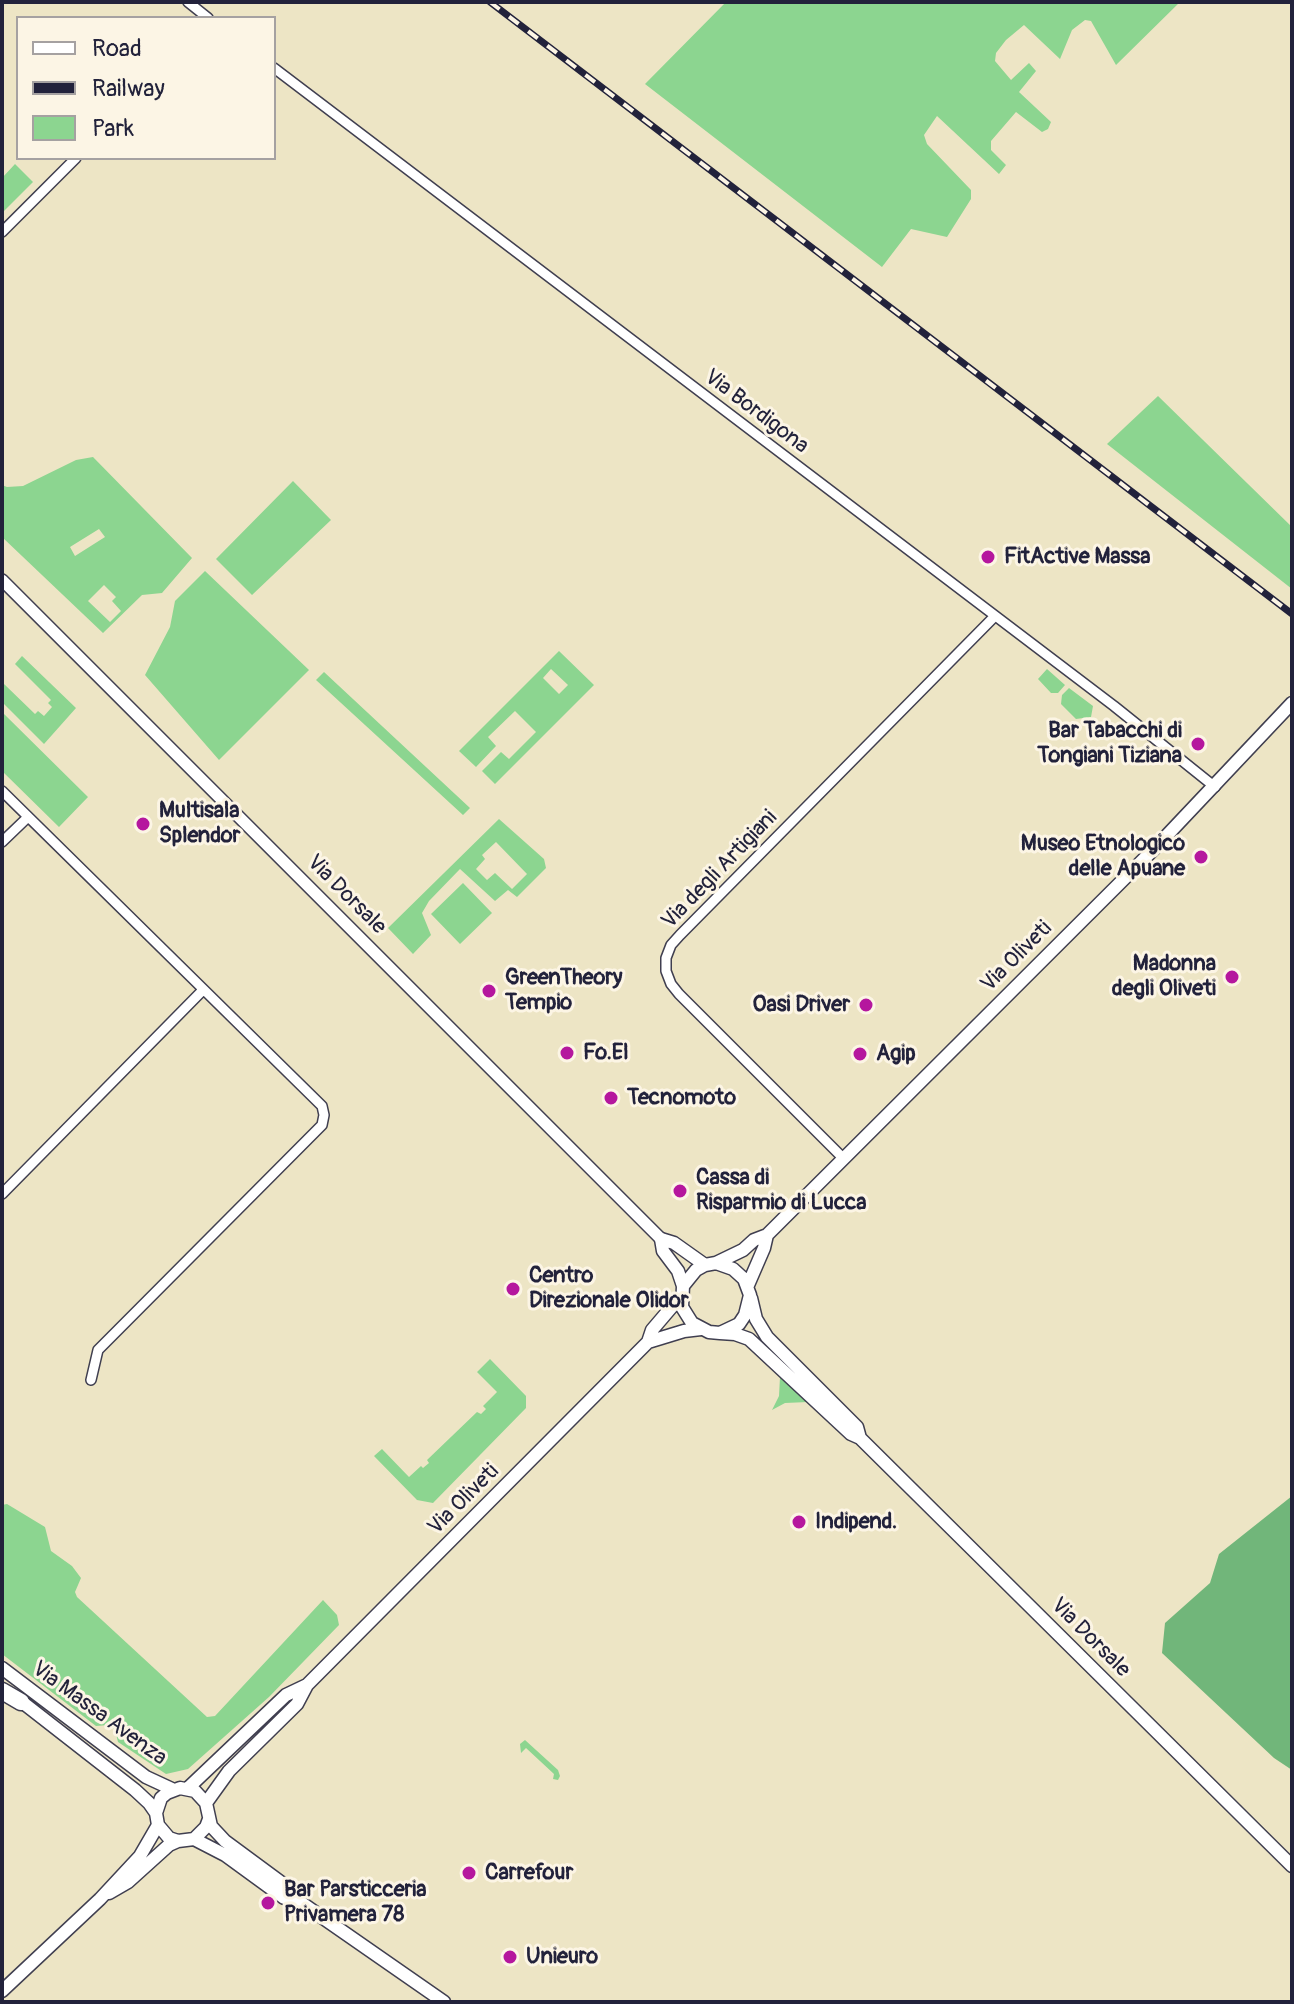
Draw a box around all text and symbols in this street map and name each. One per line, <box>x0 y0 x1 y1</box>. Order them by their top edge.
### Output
legend <box>16 16 276 160</box>
text: Road <box>92 34 142 63</box>
text: Railway <box>92 74 165 103</box>
text: Park <box>92 114 134 143</box>
street label: Via Bordigona <box>699 364 813 460</box>
place label: FitActive Massa <box>1004 544 1150 570</box>
marker: FitActive Massa <box>979 548 997 566</box>
place label: Bar Tabacchi di Tongiani Tiziana <box>1037 718 1182 770</box>
marker: Bar Tabacchi di Tongiani Tiziana <box>1189 735 1207 753</box>
place label: Multisala Splendor <box>159 798 240 850</box>
street label: Via degli Artigiani <box>657 805 783 935</box>
marker: Multisala Splendor <box>134 815 152 833</box>
place label: Museo Etnologico delle Apuane <box>1021 831 1185 882</box>
marker: Museo Etnologico delle Apuane <box>1192 848 1210 866</box>
street label: Via Dorsale <box>301 850 391 940</box>
street label: Via Oliveti <box>976 916 1058 998</box>
place label: Madonna degli Oliveti <box>1112 951 1216 1002</box>
place label: GreenTheory Tempio <box>505 965 622 1016</box>
marker: Madonna degli Oliveti <box>1223 968 1241 986</box>
marker: GreenTheory Tempio <box>480 982 498 1000</box>
place label: Oasi Driver <box>752 992 850 1018</box>
marker: Oasi Driver <box>857 996 875 1014</box>
place label: Fo.El <box>583 1040 628 1066</box>
place label: Agip <box>876 1041 916 1067</box>
marker: Fo.El <box>558 1044 576 1062</box>
marker: Agip <box>851 1045 869 1063</box>
place label: Tecnomoto <box>627 1085 736 1111</box>
marker: Tecnomoto <box>602 1089 620 1107</box>
place label: Cassa di Risparmio di Lucca <box>696 1165 867 1216</box>
marker: Cassa di Risparmio di Lucca <box>671 1182 689 1200</box>
place label: Centro Direzionale Olidor <box>529 1263 689 1314</box>
marker: Centro Direzionale Olidor <box>504 1280 522 1298</box>
street label: Via Oliveti <box>423 1459 505 1541</box>
place label: Indipend. <box>815 1509 897 1535</box>
marker: Indipend. <box>790 1513 808 1531</box>
street label: Via Dorsale <box>1045 1593 1135 1683</box>
street label: Via Massa Avenza <box>26 1656 172 1772</box>
place label: Carrefour <box>485 1860 573 1886</box>
marker: Carrefour <box>460 1864 478 1882</box>
place label: Bar Parsticceria Privamera 78 <box>284 1877 426 1928</box>
marker: Bar Parsticceria Privamera 78 <box>259 1894 277 1912</box>
place label: Unieuro <box>526 1944 598 1970</box>
marker: Unieuro <box>501 1948 519 1966</box>

